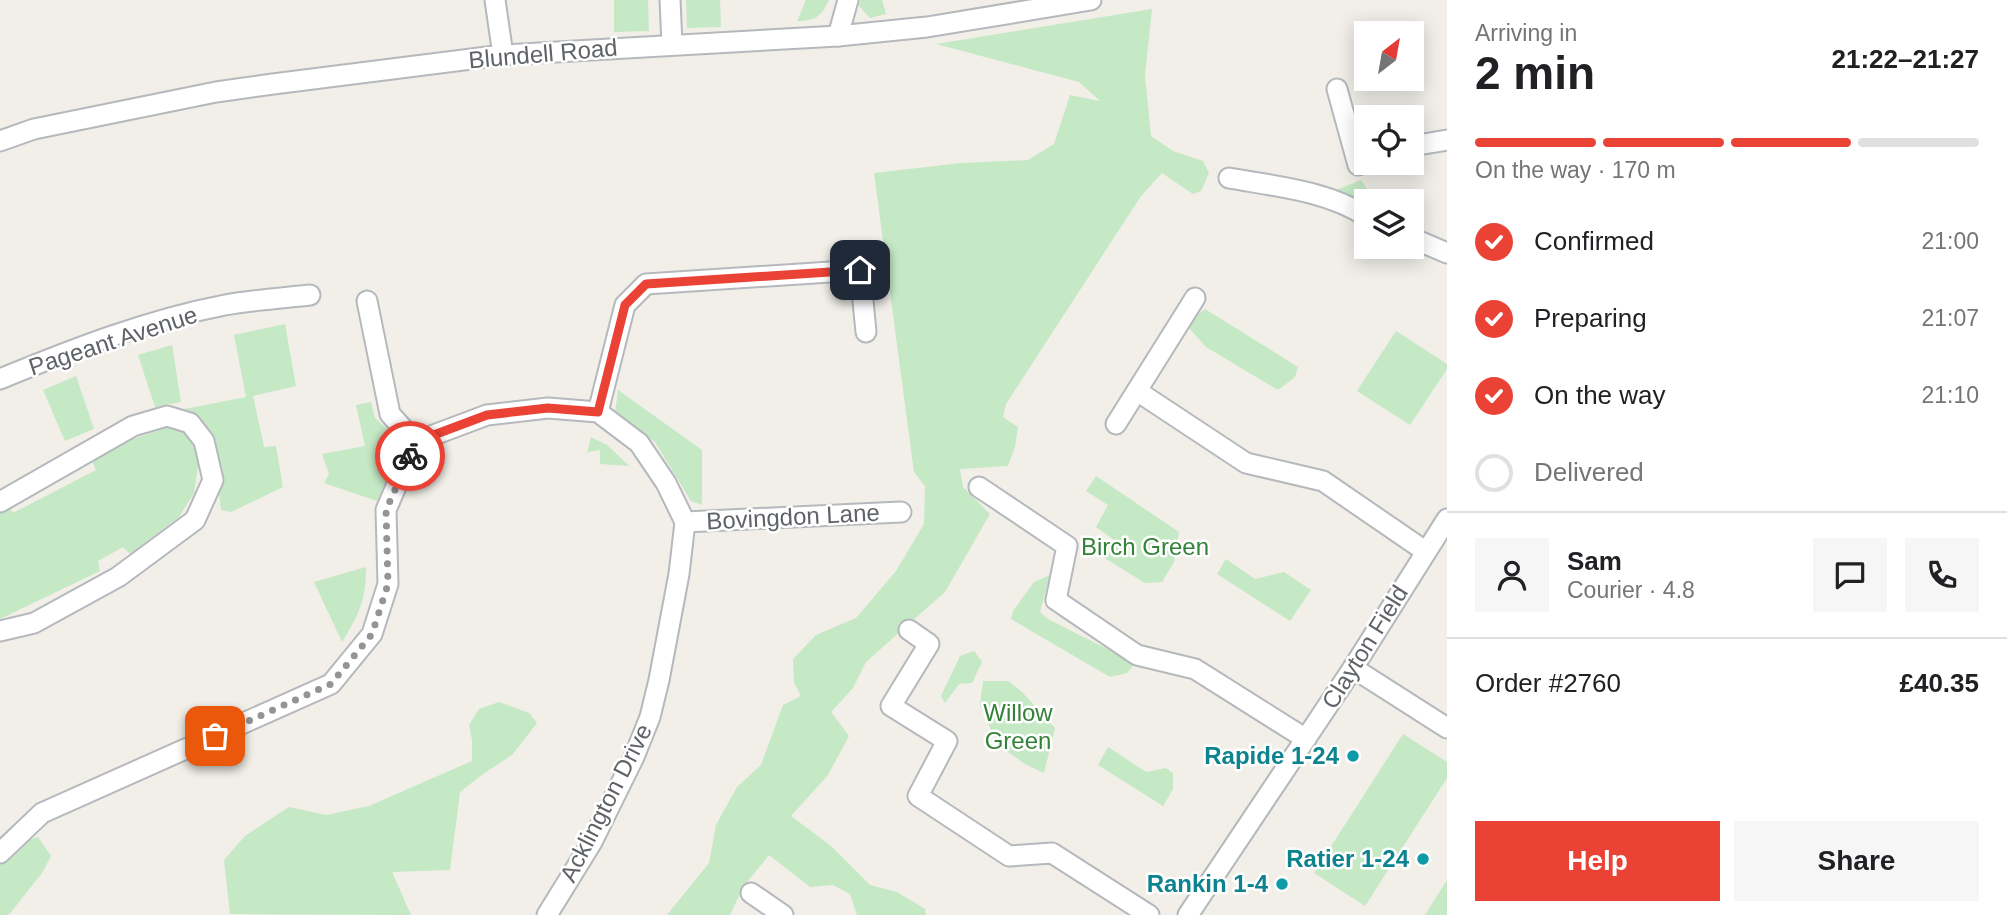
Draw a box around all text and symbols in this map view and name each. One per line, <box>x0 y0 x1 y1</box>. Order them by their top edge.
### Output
text: Arriving in <box>1475 20 1577 46</box>
north arrow <box>1354 21 1424 91</box>
map controls <box>1354 21 1424 259</box>
street label: Blundell Road <box>467 34 619 73</box>
text: 21:22–21:27 <box>1832 44 1979 74</box>
text: 2 min <box>1475 47 1595 99</box>
button: locate <box>1354 105 1424 175</box>
text: On the way · 170 m <box>1475 157 1676 183</box>
button: layers <box>1354 189 1424 259</box>
icon: check <box>1475 223 1513 261</box>
text: Confirmed <box>1534 226 1654 256</box>
text: 21:00 <box>1921 228 1979 254</box>
pin <box>830 240 890 300</box>
icon: home <box>841 251 879 289</box>
icon: check <box>1475 300 1513 338</box>
street label: Pageant Avenue <box>25 301 201 381</box>
text: Preparing <box>1534 303 1647 333</box>
text: 21:07 <box>1921 305 1979 331</box>
icon: check <box>1475 377 1513 415</box>
text: On the way <box>1534 380 1666 410</box>
text: 21:10 <box>1921 382 1979 408</box>
courier <box>375 421 445 491</box>
icon: bike <box>391 437 429 475</box>
text: Delivered <box>1534 457 1644 487</box>
street label: Bovingdon Lane <box>706 498 880 535</box>
park label: Birch Green <box>1081 533 1209 560</box>
button: person <box>1475 538 1549 612</box>
button: chat <box>1813 538 1887 612</box>
button: phone <box>1905 538 1979 612</box>
text: Sam <box>1567 546 1622 576</box>
text: Courier · 4.8 <box>1567 577 1695 603</box>
street label: Clayton Field <box>1316 580 1413 713</box>
text: Order #2760 <box>1475 668 1621 698</box>
text: £40.35 <box>1899 668 1979 698</box>
park label: Willow Green <box>983 699 1053 754</box>
pin <box>185 706 245 766</box>
icon: bag <box>196 717 234 755</box>
street label: Acklington Drive <box>554 719 657 886</box>
place label: Rapide 1-24 <box>1204 742 1340 769</box>
marker: Rapide 1-24 <box>1345 748 1361 764</box>
button: Help <box>1475 821 1720 901</box>
button: Share <box>1734 821 1979 901</box>
place label: Ratier 1-24 <box>1286 845 1410 872</box>
marker: Ratier 1-24 <box>1415 851 1431 867</box>
place label: Rankin 1-4 <box>1147 870 1269 897</box>
marker: Rankin 1-4 <box>1274 876 1290 892</box>

